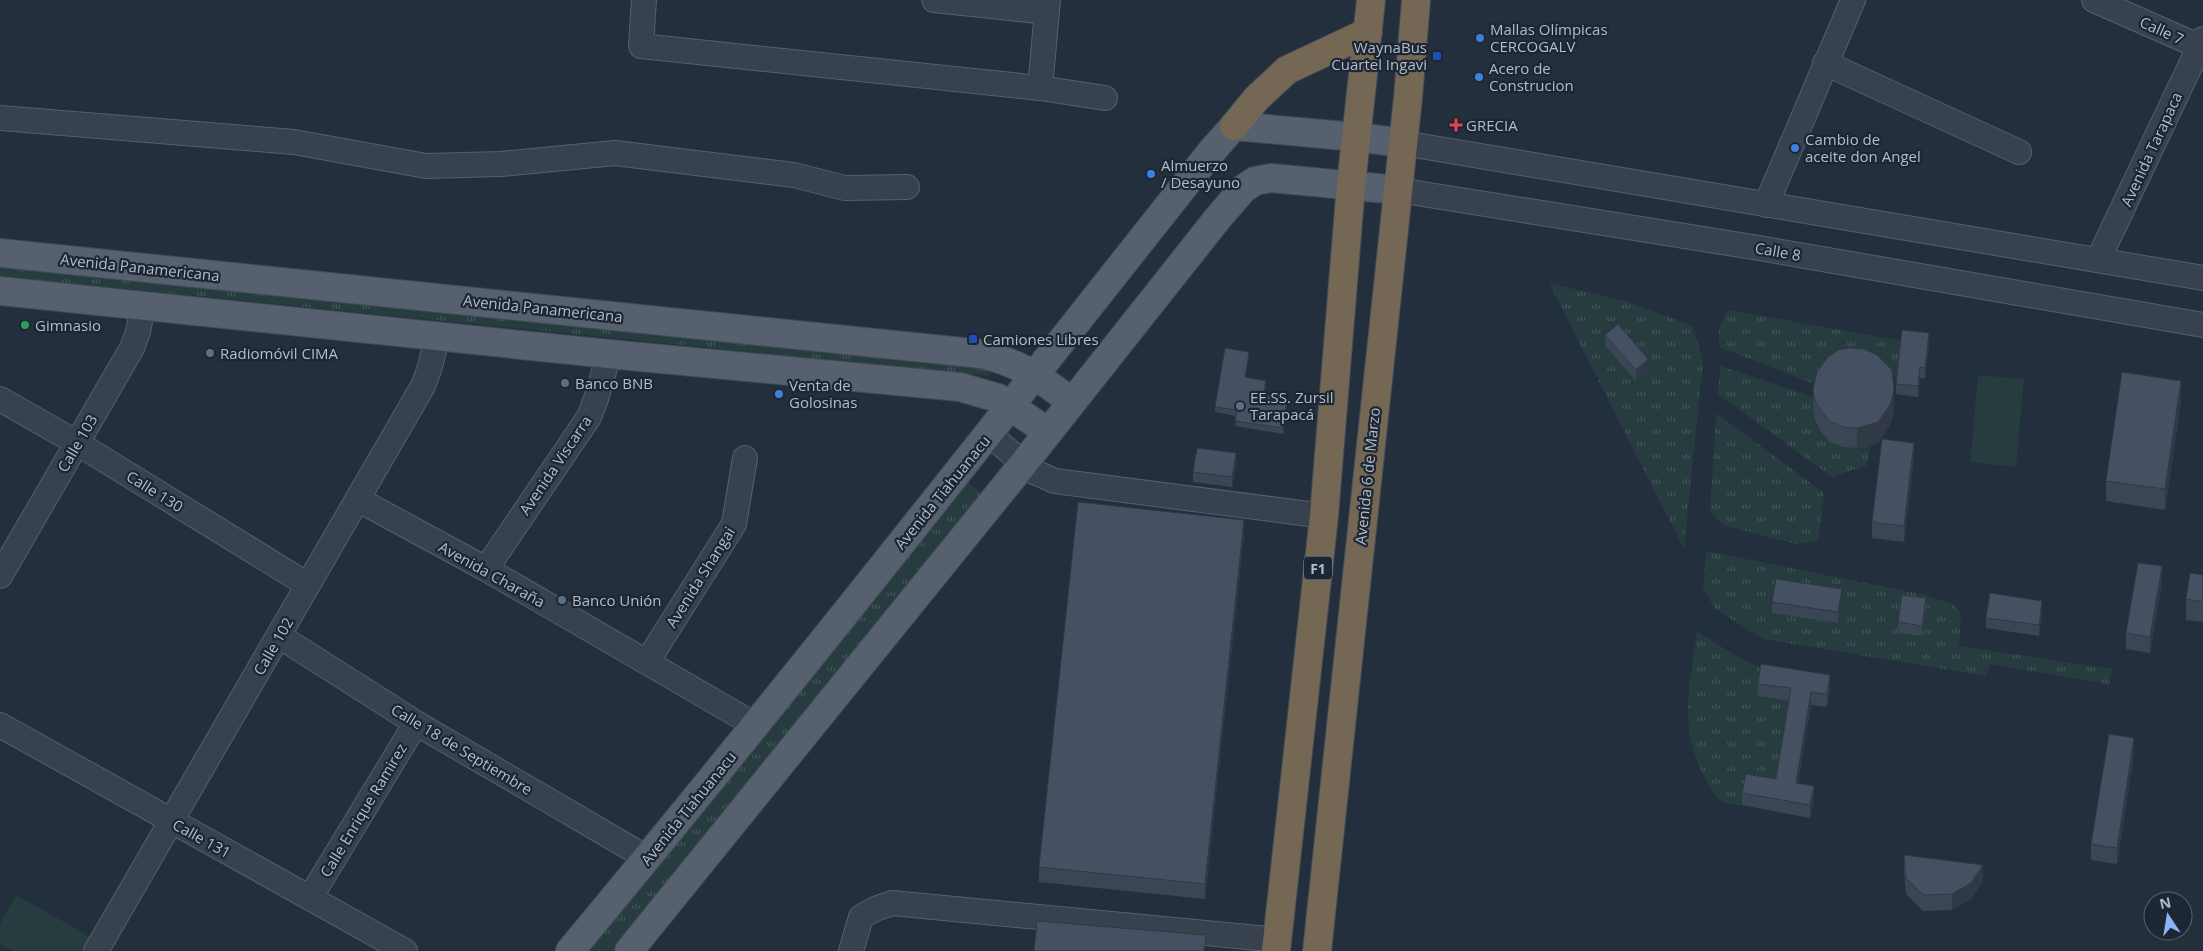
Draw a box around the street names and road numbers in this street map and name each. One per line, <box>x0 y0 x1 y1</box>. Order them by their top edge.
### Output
street label: Calle 7 <box>2137 11 2187 49</box>
street label: Avenida Tarapaca <box>2116 89 2186 209</box>
street label: Calle 8 <box>1753 237 1803 265</box>
street label: Avenida Panamericana <box>59 249 221 285</box>
street label: Avenida Panamericana <box>462 290 624 326</box>
street label: Avenida 6 de Marzo <box>1350 406 1384 546</box>
street label: Calle 103 <box>52 411 102 475</box>
street label: Avenida Viscarra <box>514 411 596 519</box>
street label: Avenida Tiahuanacu <box>890 431 994 553</box>
street label: Calle 130 <box>123 466 187 516</box>
street label: Avenida Shangai <box>661 523 739 631</box>
street label: Avenida Charaña <box>435 536 549 612</box>
road number: F1 <box>1304 556 1332 580</box>
street label: Calle 102 <box>248 614 298 678</box>
street label: Calle 18 de Septiembre <box>388 699 536 799</box>
street label: Calle Enrique Ramirez <box>315 739 411 881</box>
street label: Avenida Tiahuanacu <box>636 747 740 869</box>
street label: Calle 131 <box>169 814 235 862</box>

